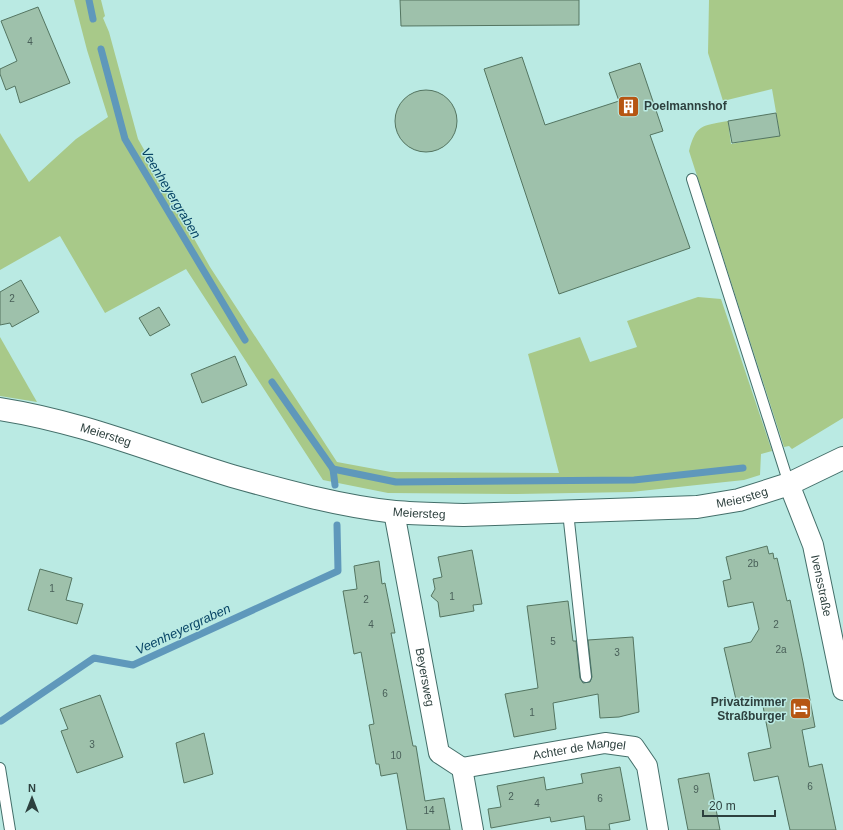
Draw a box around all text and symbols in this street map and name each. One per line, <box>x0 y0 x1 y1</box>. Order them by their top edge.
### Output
house number: 4 <box>27 36 33 47</box>
building icon: Poelmannshof <box>615 93 641 119</box>
place label: Poelmannshof <box>644 99 728 113</box>
water label: Veenheyergraben <box>138 145 204 241</box>
house number: 2 <box>9 293 15 304</box>
street label: Meiersteg <box>79 420 133 449</box>
street label: Meiersteg <box>715 484 769 511</box>
street label: Meiersteg <box>392 505 446 521</box>
street label: Ivensstraße <box>808 553 835 618</box>
house number: 2b <box>747 558 759 569</box>
house number: 1 <box>49 583 55 594</box>
house number: 1 <box>449 591 455 602</box>
house number: 2 <box>363 594 369 605</box>
water label: Veenheyergraben <box>133 600 233 658</box>
house number: 4 <box>368 619 374 630</box>
house number: 2 <box>773 619 779 630</box>
house number: 5 <box>550 636 556 647</box>
house number: 2a <box>775 644 787 655</box>
street label: Beyersweg <box>413 647 437 708</box>
house number: 3 <box>614 647 620 658</box>
house number: 6 <box>382 688 388 699</box>
place label: Privatzimmer Straßburger <box>711 695 786 723</box>
hotel icon: Privatzimmer Straßburger <box>788 696 814 722</box>
house number: 1 <box>529 707 535 718</box>
street label: Achter de Mangel <box>532 736 627 763</box>
house number: 3 <box>89 739 95 750</box>
house number: 10 <box>390 750 402 761</box>
north arrow <box>12 778 52 818</box>
house number: 6 <box>807 781 813 792</box>
text: N <box>28 782 36 794</box>
house number: 9 <box>693 784 699 795</box>
house number: 2 <box>508 791 514 802</box>
scale bar <box>703 792 775 818</box>
house number: 6 <box>597 793 603 804</box>
house number: 4 <box>534 798 540 809</box>
text: 20 m <box>709 799 736 813</box>
house number: 14 <box>423 805 435 816</box>

